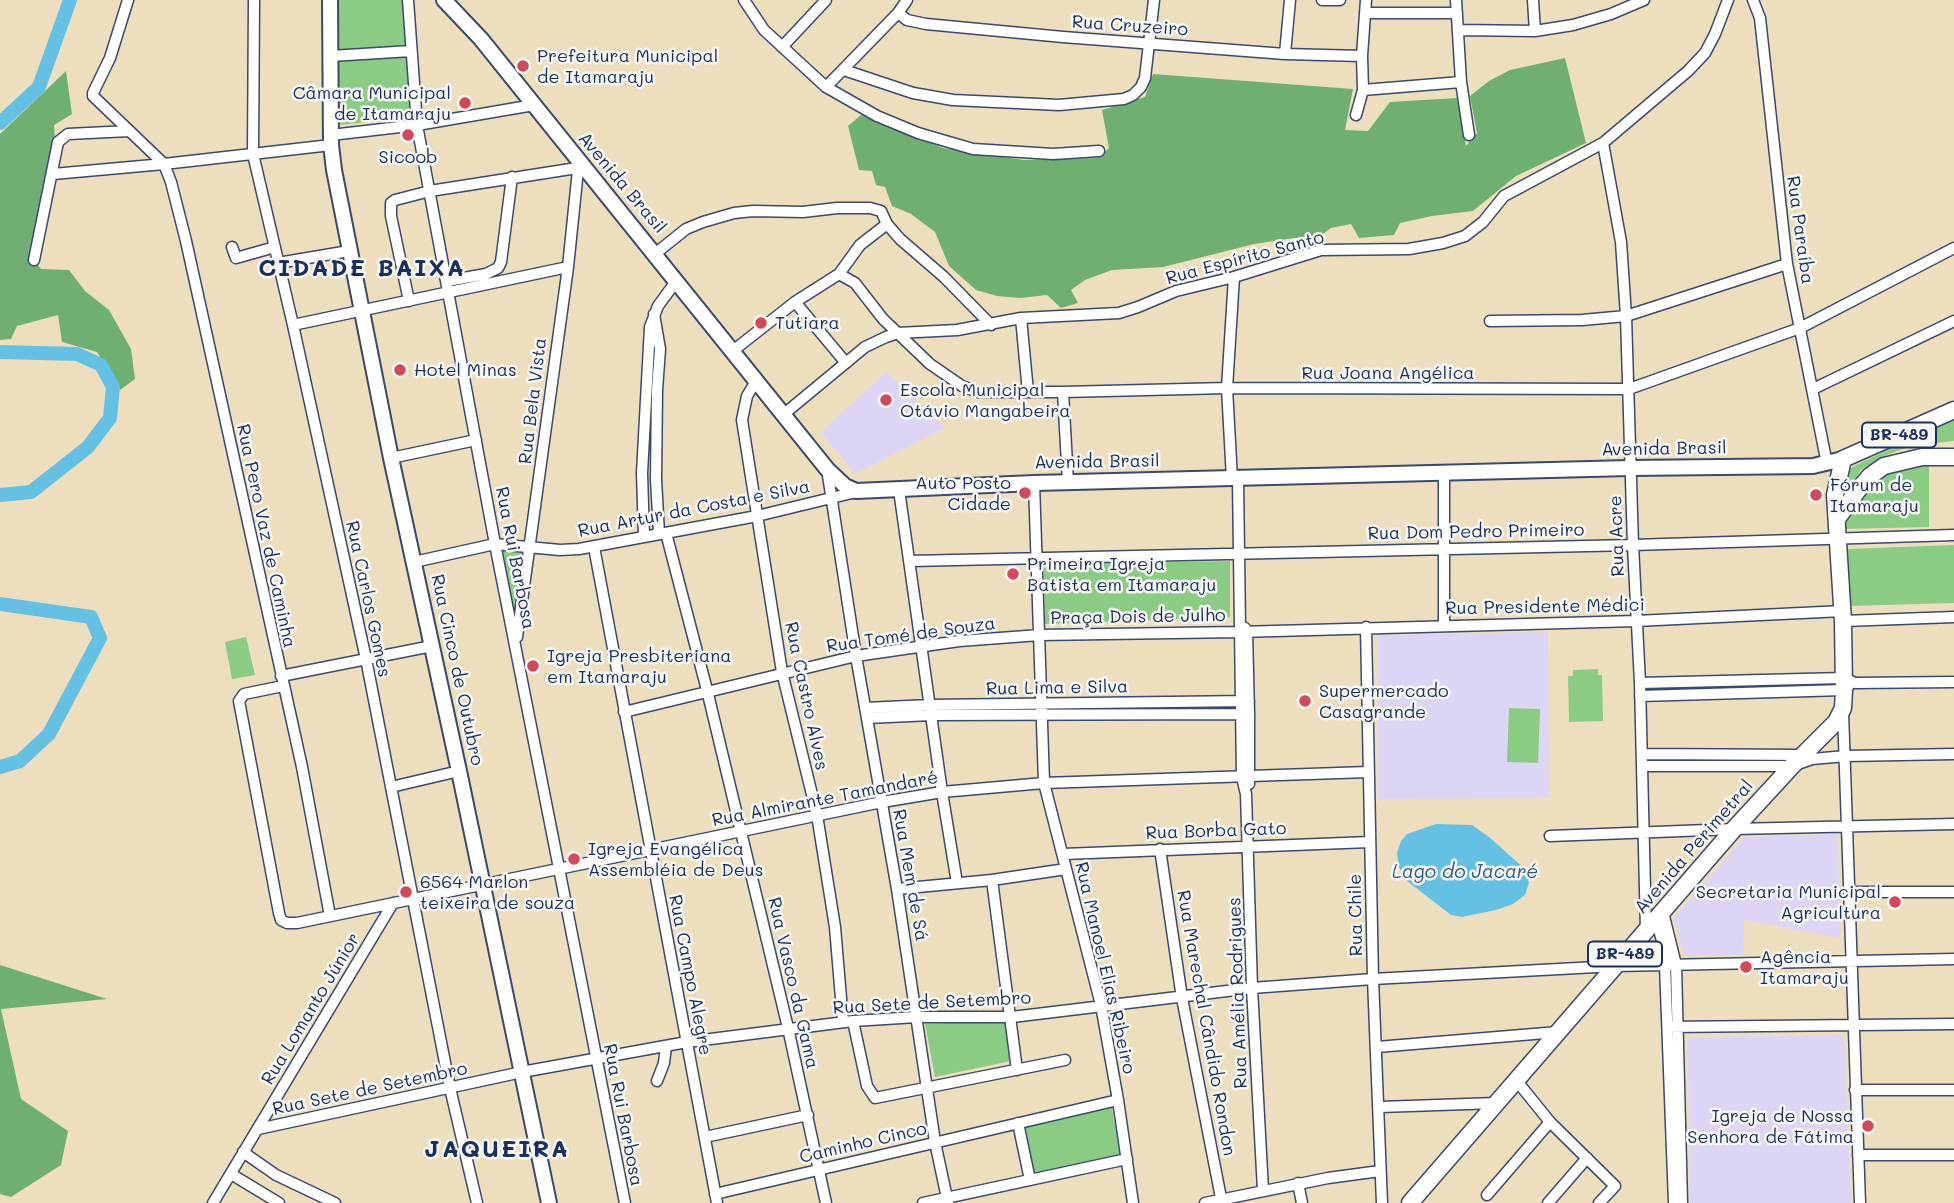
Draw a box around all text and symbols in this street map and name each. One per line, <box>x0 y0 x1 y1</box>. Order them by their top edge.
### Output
street label: Rua Cruzeiro <box>1071 11 1189 41</box>
place label: Prefeitura Municipal de Itamaraju <box>537 45 718 88</box>
marker: Prefeitura Municipal de Itamaraju <box>515 58 531 74</box>
place label: Câmara Municipal de Itamaraju <box>293 82 451 124</box>
marker: Câmara Municipal de Itamaraju <box>457 95 473 111</box>
marker: Sicoob <box>400 127 416 143</box>
street label: Avenida Brasil <box>573 128 671 238</box>
place label: Sicoob <box>378 146 438 168</box>
street label: Rua Paraíba <box>1782 174 1818 286</box>
street label: Rua Espírito Santo <box>1163 226 1327 290</box>
district label: CIDADE BAIXA <box>260 255 464 283</box>
place label: Tutiara <box>775 312 840 334</box>
marker: Tutiara <box>753 315 769 331</box>
street label: Rua Bela Vista <box>515 337 551 465</box>
place label: Hotel Minas <box>414 359 517 381</box>
marker: Hotel Minas <box>392 362 408 378</box>
street label: Rua Joana Angélica <box>1302 362 1474 384</box>
place label: Escola Municipal Otávio Mangabeira <box>900 379 1070 422</box>
marker: Escola Municipal Otávio Mangabeira <box>878 392 894 408</box>
street label: Rua Pero Vaz de Caminha <box>232 422 300 650</box>
road number: BR-489 <box>1862 422 1936 448</box>
street label: Avenida Brasil <box>1601 437 1727 461</box>
street label: Avenida Brasil <box>1034 450 1160 474</box>
place label: Auto Posto Cidade <box>915 472 1011 514</box>
place label: Fórum de Itamaraju <box>1830 474 1919 516</box>
street label: Rua Artur da Costa e Silva <box>576 476 812 542</box>
street label: Rua Rui Barbosa <box>491 485 539 631</box>
marker: Auto Posto Cidade <box>1017 485 1033 501</box>
marker: Fórum de Itamaraju <box>1808 487 1824 503</box>
street label: Rua Acre <box>1605 495 1629 577</box>
street label: Rua Carlos Gomes <box>341 519 395 679</box>
street label: Rua Dom Pedro Primeiro <box>1367 519 1585 545</box>
place label: Primeira Igreja Batista em Itamaraju <box>1027 553 1216 596</box>
marker: Primeira Igreja Batista em Itamaraju <box>1005 566 1021 582</box>
street label: Rua Cinco de Outubro <box>426 572 488 768</box>
street label: Rua Presidente Médici <box>1445 594 1645 620</box>
street label: Praça Dois de Julho <box>1050 605 1226 629</box>
street label: Rua Tomé de Souza <box>825 612 997 658</box>
street label: Rua Castro Alves <box>780 620 832 772</box>
place label: Igreja Presbiteriana em Itamaraju <box>547 645 731 688</box>
marker: Igreja Presbiteriana em Itamaraju <box>525 658 541 674</box>
street label: Rua Lima e Silva <box>986 676 1128 700</box>
place label: Supermercado Casagrande <box>1319 680 1449 722</box>
marker: Supermercado Casagrande <box>1297 693 1313 709</box>
street label: Rua Almirante Tamandaré <box>710 766 940 832</box>
street label: Avenida Perimetral <box>1630 776 1758 918</box>
street label: Rua Mem de Sá <box>888 807 932 943</box>
street label: Rua Borba Gato <box>1145 818 1287 844</box>
place label: Igreja Evangélica Assembléia de Deus <box>588 838 763 880</box>
marker: Igreja Evangélica Assembléia de Deus <box>566 851 582 867</box>
street label: Rua Manoel Elias Ribeiro <box>1070 860 1140 1076</box>
water label: Lago do Jacaré <box>1392 861 1538 883</box>
place label: 6564 Marlon teixeira de souza <box>420 871 575 914</box>
street label: Rua Chile <box>1344 874 1368 956</box>
place label: Secretaria Municipal Agricultura <box>1696 881 1881 924</box>
marker: 6564 Marlon teixeira de souza <box>398 884 414 900</box>
street label: Rua Marechal Cândido Rondon <box>1172 888 1240 1158</box>
street label: Rua Campo Alegre <box>664 893 716 1057</box>
marker: Secretaria Municipal Agricultura <box>1887 894 1903 910</box>
street label: Rua Vasco da Gama <box>763 895 823 1071</box>
street label: Rua Amélia Rodrigues <box>1224 897 1252 1089</box>
street label: Rua Lomanto Júnior <box>257 929 365 1089</box>
road number: BR-489 <box>1588 942 1662 966</box>
place label: Agência Itamaraju <box>1760 946 1849 988</box>
marker: Agência Itamaraju <box>1738 959 1754 975</box>
street label: Rua Sete de Setembro <box>832 987 1032 1019</box>
street label: Rua Rui Barbosa <box>599 1042 647 1188</box>
street label: Rua Sete de Setembro <box>271 1058 469 1120</box>
place label: Igreja de Nossa Senhora de Fátima <box>1687 1105 1854 1148</box>
street label: Caminho Cinco <box>797 1118 929 1168</box>
marker: Igreja de Nossa Senhora de Fátima <box>1860 1118 1876 1134</box>
district label: JAQUEIRA <box>425 1136 569 1164</box>

